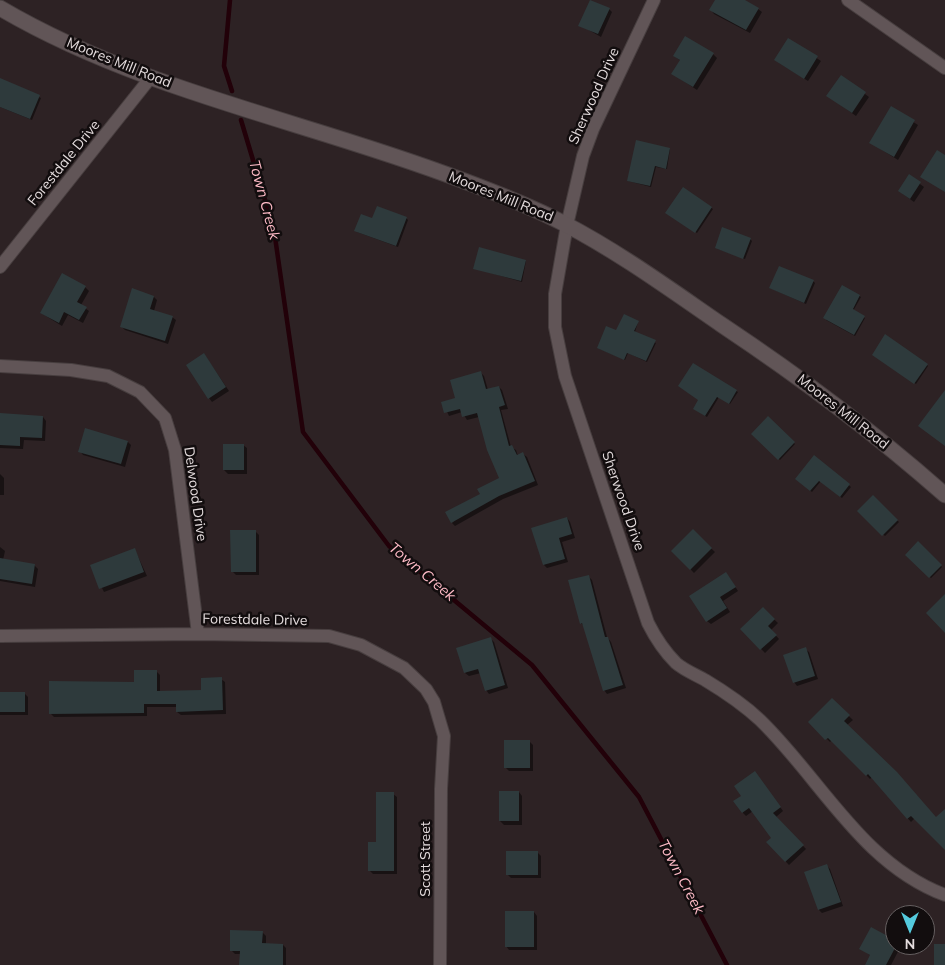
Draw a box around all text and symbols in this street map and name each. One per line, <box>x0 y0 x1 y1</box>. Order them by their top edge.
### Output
street label: Moores Mill Road <box>64 34 174 92</box>
street label: Sherwood Drive <box>565 45 623 147</box>
street label: Forestdale Drive <box>24 117 104 209</box>
water label: Town Creek <box>245 158 283 242</box>
street label: Moores Mill Road <box>446 168 556 226</box>
street label: Moores Mill Road <box>794 371 892 453</box>
street label: Delwood Drive <box>180 446 210 542</box>
street label: Sherwood Drive <box>598 449 648 553</box>
water label: Town Creek <box>385 539 459 605</box>
street label: Forestdale Drive <box>202 611 308 629</box>
street label: Scott Street <box>418 821 434 897</box>
water label: Town Creek <box>654 837 708 917</box>
north arrow <box>885 905 935 955</box>
text: N <box>905 935 915 953</box>

